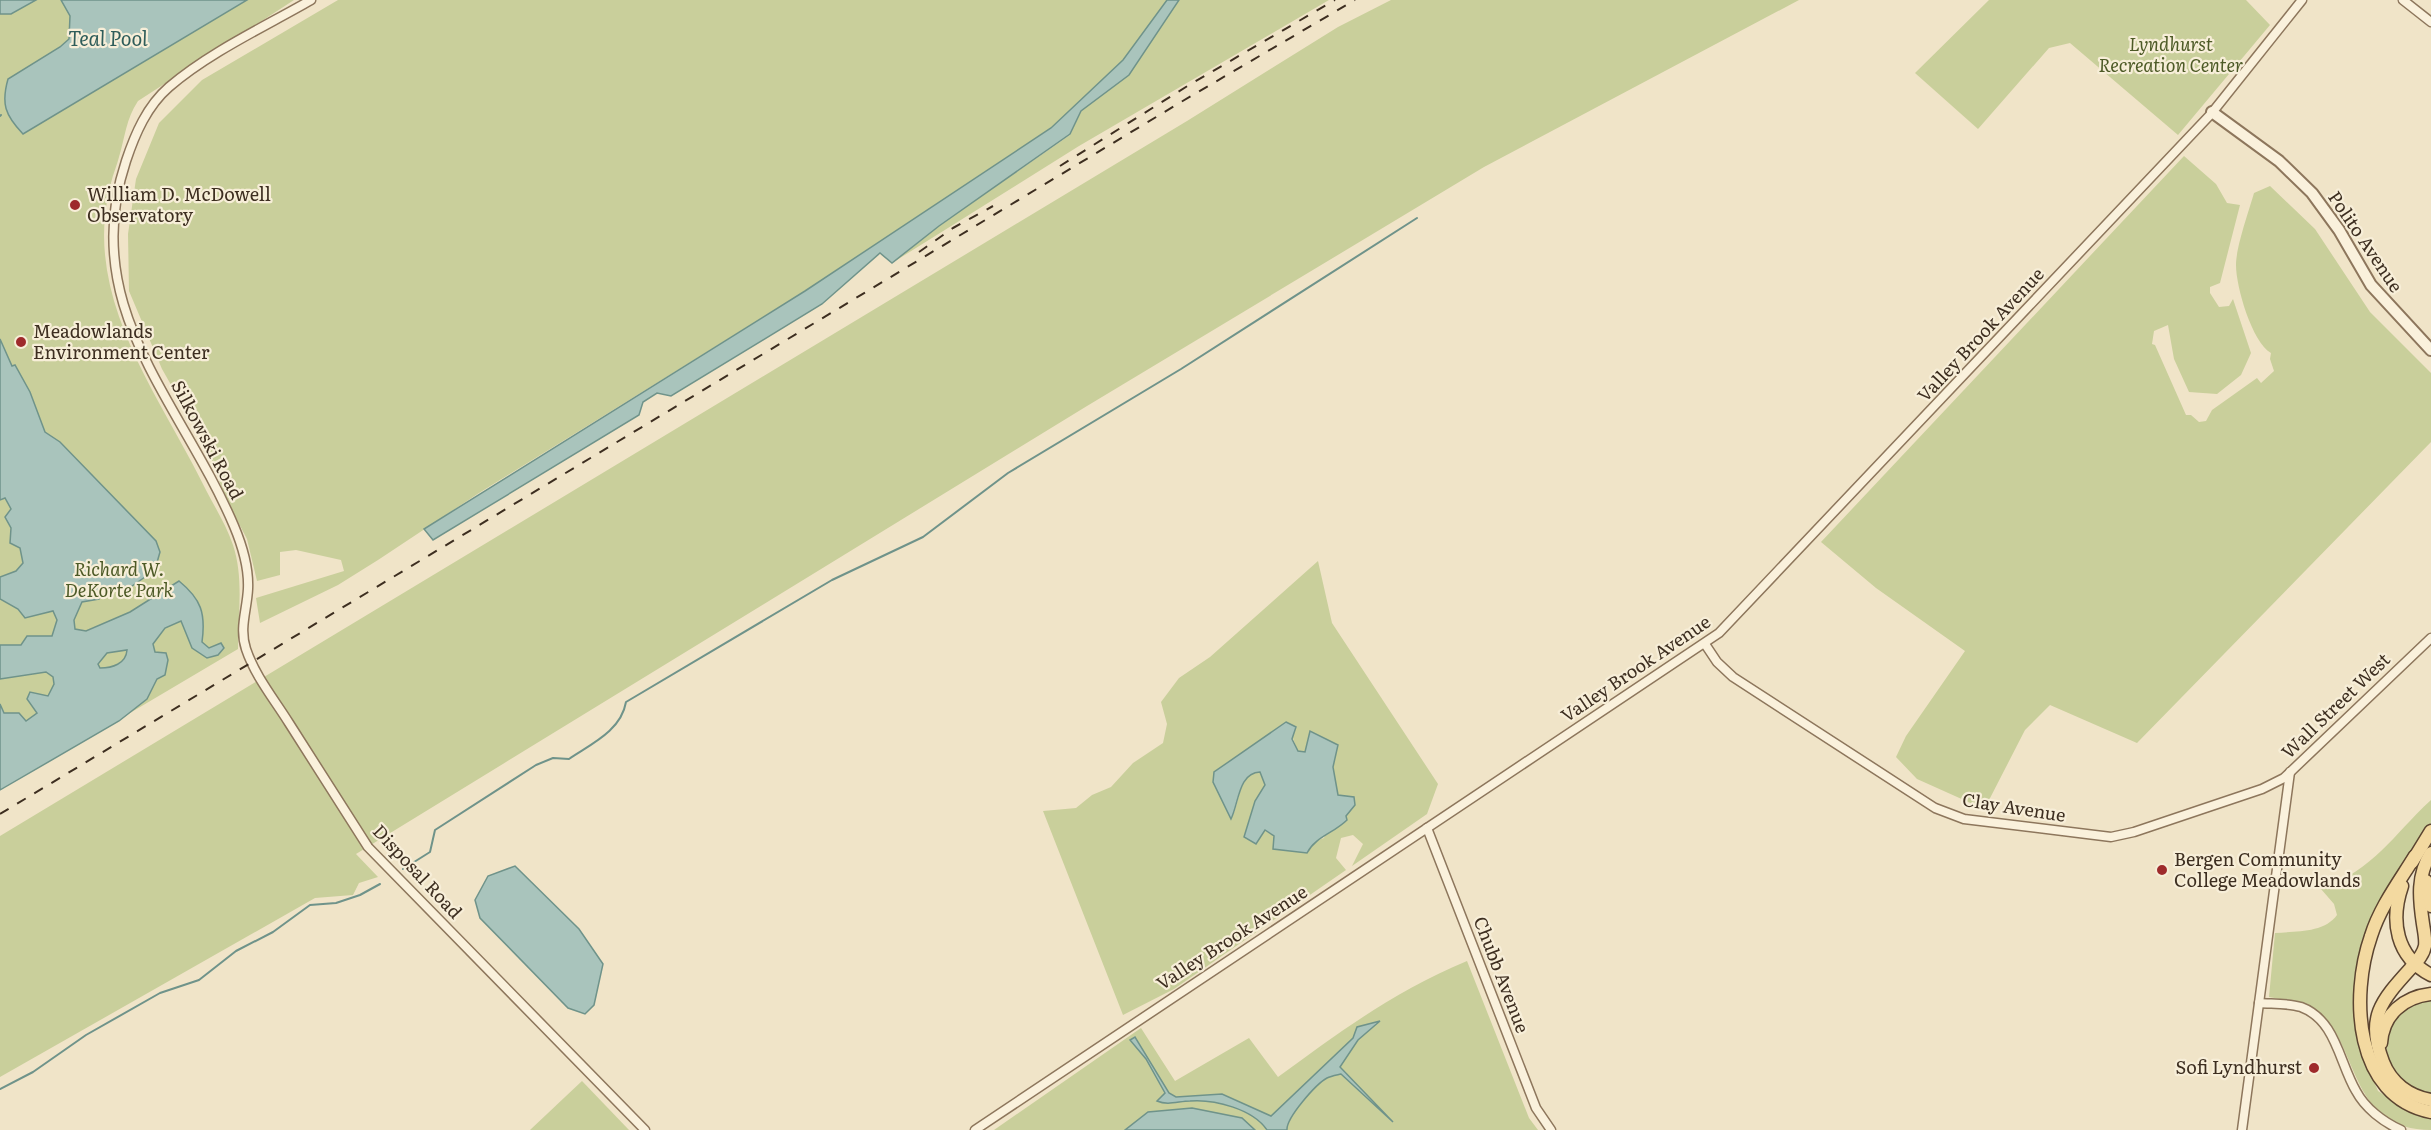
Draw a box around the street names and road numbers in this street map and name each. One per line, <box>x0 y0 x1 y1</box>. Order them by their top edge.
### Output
street label: Polito Avenue <box>2322 185 2410 297</box>
street label: Valley Brook Avenue <box>1910 261 2050 407</box>
street label: Silkowski Road <box>165 375 251 504</box>
street label: Valley Brook Avenue <box>1555 608 1715 728</box>
street label: Wall Street West <box>2274 645 2396 764</box>
street label: Clay Avenue <box>1961 785 2068 828</box>
street label: Disposal Road <box>367 818 469 924</box>
street label: Valley Brook Avenue <box>1150 878 1312 996</box>
street label: Chubb Avenue <box>1468 912 1537 1037</box>

